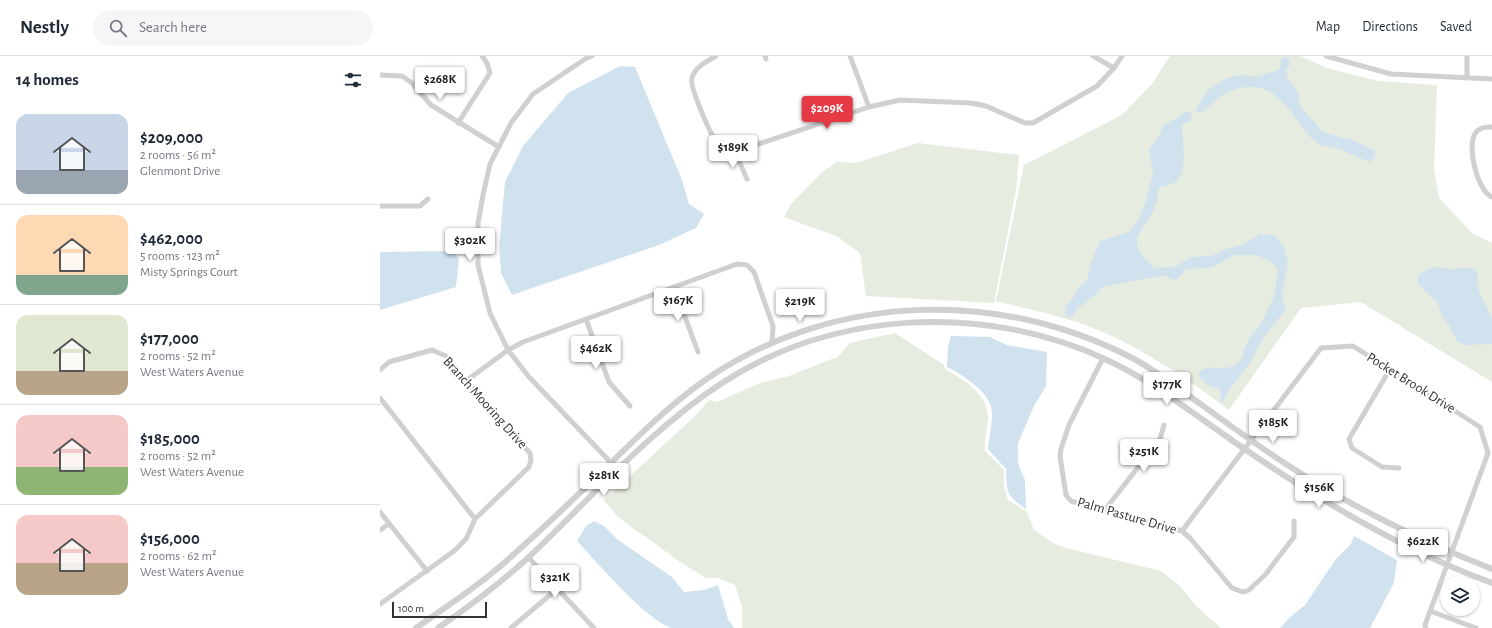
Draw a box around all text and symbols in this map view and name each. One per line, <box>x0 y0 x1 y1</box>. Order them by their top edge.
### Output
search box <box>93 10 373 46</box>
icon: search <box>107 17 129 39</box>
text: Nestly <box>20 18 69 37</box>
text: Search here <box>139 20 207 35</box>
text: Map <box>1316 20 1340 34</box>
text: Directions <box>1362 20 1418 34</box>
text: Saved <box>1440 20 1472 34</box>
pin: $268K <box>412 67 468 101</box>
icon: filters <box>342 69 364 91</box>
text: 14 homes <box>16 71 79 88</box>
text: $268K <box>424 73 456 86</box>
pin: $209K <box>799 96 855 130</box>
text: $209K <box>811 102 843 115</box>
text: $209,000 <box>140 129 203 146</box>
icon: home <box>48 130 96 178</box>
pin: $189K <box>705 135 761 169</box>
text: $189K <box>718 141 748 154</box>
text: 2 rooms · 56 m² <box>140 149 216 162</box>
text: Glenmont Drive <box>140 165 220 178</box>
pin: $302K <box>442 228 498 262</box>
text: $462,000 <box>140 230 203 247</box>
icon: home <box>48 231 96 279</box>
text: $302K <box>454 234 486 247</box>
text: 5 rooms · 123 m² <box>140 250 220 263</box>
text: Misty Springs Court <box>140 266 238 279</box>
pin: $167K <box>650 288 706 322</box>
pin: $219K <box>772 289 828 323</box>
text: $167K <box>663 294 693 307</box>
text: $219K <box>785 295 815 308</box>
text: $177,000 <box>140 330 199 347</box>
icon: home <box>48 331 96 379</box>
pin: $462K <box>568 336 624 370</box>
text: $462K <box>580 342 612 355</box>
text: 2 rooms · 52 m² <box>140 350 216 363</box>
street label: Pocket Brook Drive <box>1364 350 1458 416</box>
street label: Branch Mooring Drive <box>440 354 530 452</box>
text: West Waters Avenue <box>140 366 244 379</box>
pin: $177K <box>1139 372 1195 406</box>
text: $177K <box>1152 378 1182 391</box>
pin: $185K <box>1245 410 1301 444</box>
text: $185K <box>1258 416 1288 429</box>
text: $185,000 <box>140 430 200 447</box>
icon: home <box>48 431 96 479</box>
pin: $251K <box>1116 439 1172 473</box>
text: $251K <box>1129 445 1159 458</box>
text: 2 rooms · 52 m² <box>140 450 216 463</box>
pin: $281K <box>576 463 632 497</box>
text: West Waters Avenue <box>140 466 244 479</box>
text: $281K <box>589 469 619 482</box>
pin: $156K <box>1291 475 1347 509</box>
text: $156K <box>1304 481 1334 494</box>
street label: Palm Pasture Drive <box>1076 495 1178 537</box>
pin: $622K <box>1395 529 1451 563</box>
text: $156,000 <box>140 530 200 547</box>
icon: home <box>48 531 96 579</box>
text: $622K <box>1407 535 1439 548</box>
text: 2 rooms · 62 m² <box>140 550 216 563</box>
pin: $321K <box>527 565 583 599</box>
text: West Waters Avenue <box>140 566 244 579</box>
text: $321K <box>540 571 570 584</box>
map controls <box>1440 576 1480 616</box>
button: layers <box>1440 576 1480 616</box>
scale bar <box>392 600 487 619</box>
text: 100 m <box>398 603 424 614</box>

